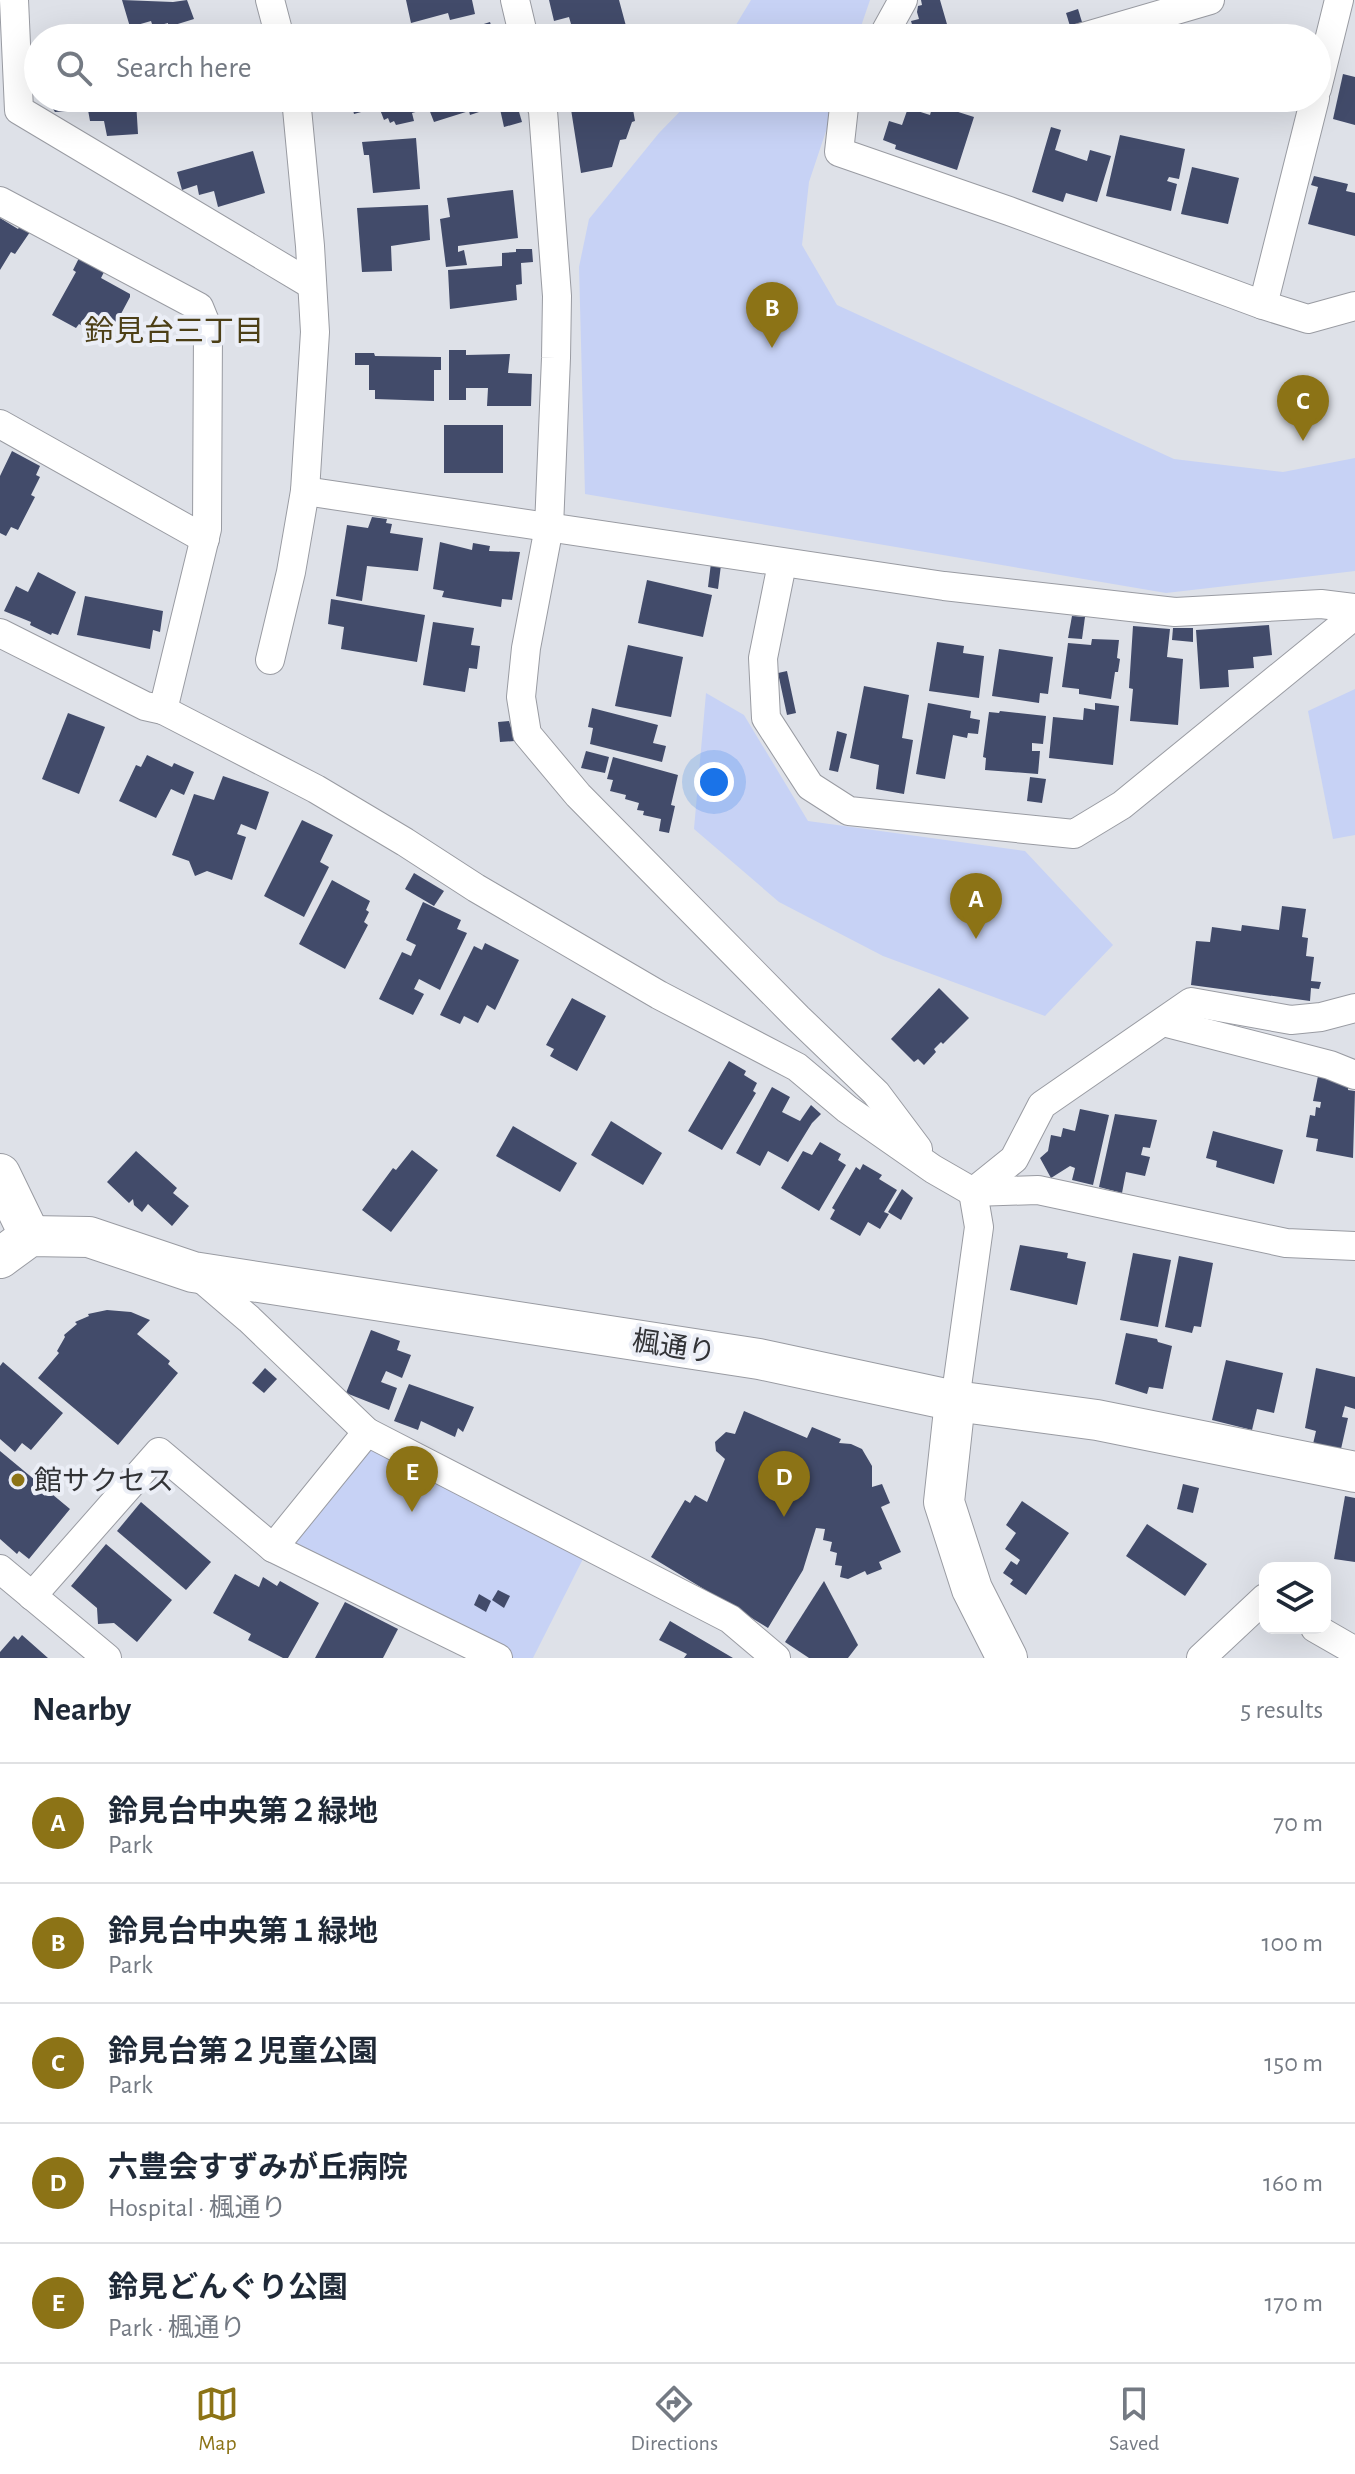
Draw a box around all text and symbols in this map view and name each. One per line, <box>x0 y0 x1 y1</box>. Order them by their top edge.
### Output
search box <box>24 24 1331 112</box>
icon: search <box>52 46 96 90</box>
text: Search here <box>116 53 252 83</box>
pin: B <box>746 282 798 348</box>
district label: 鈴見台三丁目 <box>84 315 264 347</box>
pin: C <box>1277 375 1329 441</box>
your location <box>694 762 734 802</box>
pin: A <box>950 873 1002 939</box>
street label: 楓通り <box>630 1326 718 1368</box>
pin: E <box>386 1446 438 1512</box>
pin: D <box>758 1451 810 1517</box>
place label: 館サクセス <box>34 1466 174 1496</box>
marker: 館サクセス <box>9 1471 27 1489</box>
map controls <box>1259 1562 1331 1634</box>
button: layers <box>1259 1562 1331 1634</box>
text: Nearby <box>32 1693 131 1727</box>
text: 5 results <box>1240 1697 1323 1723</box>
text: 鈴見台中央第２緑地 <box>108 1797 378 1827</box>
text: A <box>50 1810 66 1836</box>
text: 70 m <box>1273 1810 1323 1836</box>
text: Park <box>108 1832 153 1858</box>
text: 鈴見台中央第１緑地 <box>108 1917 378 1947</box>
text: B <box>50 1930 66 1956</box>
text: 100 m <box>1262 1930 1323 1956</box>
text: Park <box>108 1952 153 1978</box>
text: 鈴見台第２児童公園 <box>108 2037 378 2067</box>
text: C <box>51 2050 65 2076</box>
text: 150 m <box>1264 2050 1323 2076</box>
text: Park <box>108 2072 153 2098</box>
text: 六豊会すずみが丘病院 <box>108 2153 408 2183</box>
text: D <box>49 2170 67 2196</box>
text: 160 m <box>1263 2170 1323 2196</box>
text: Hospital · 楓通り <box>108 2195 286 2221</box>
text: 鈴見どんぐり公園 <box>108 2273 348 2303</box>
text: E <box>51 2290 65 2316</box>
text: 170 m <box>1264 2290 1323 2316</box>
text: Park · 楓通り <box>108 2315 245 2341</box>
tab: Map <box>195 2382 239 2456</box>
tab: Directions <box>630 2382 718 2456</box>
tab: Saved <box>1109 2382 1159 2456</box>

